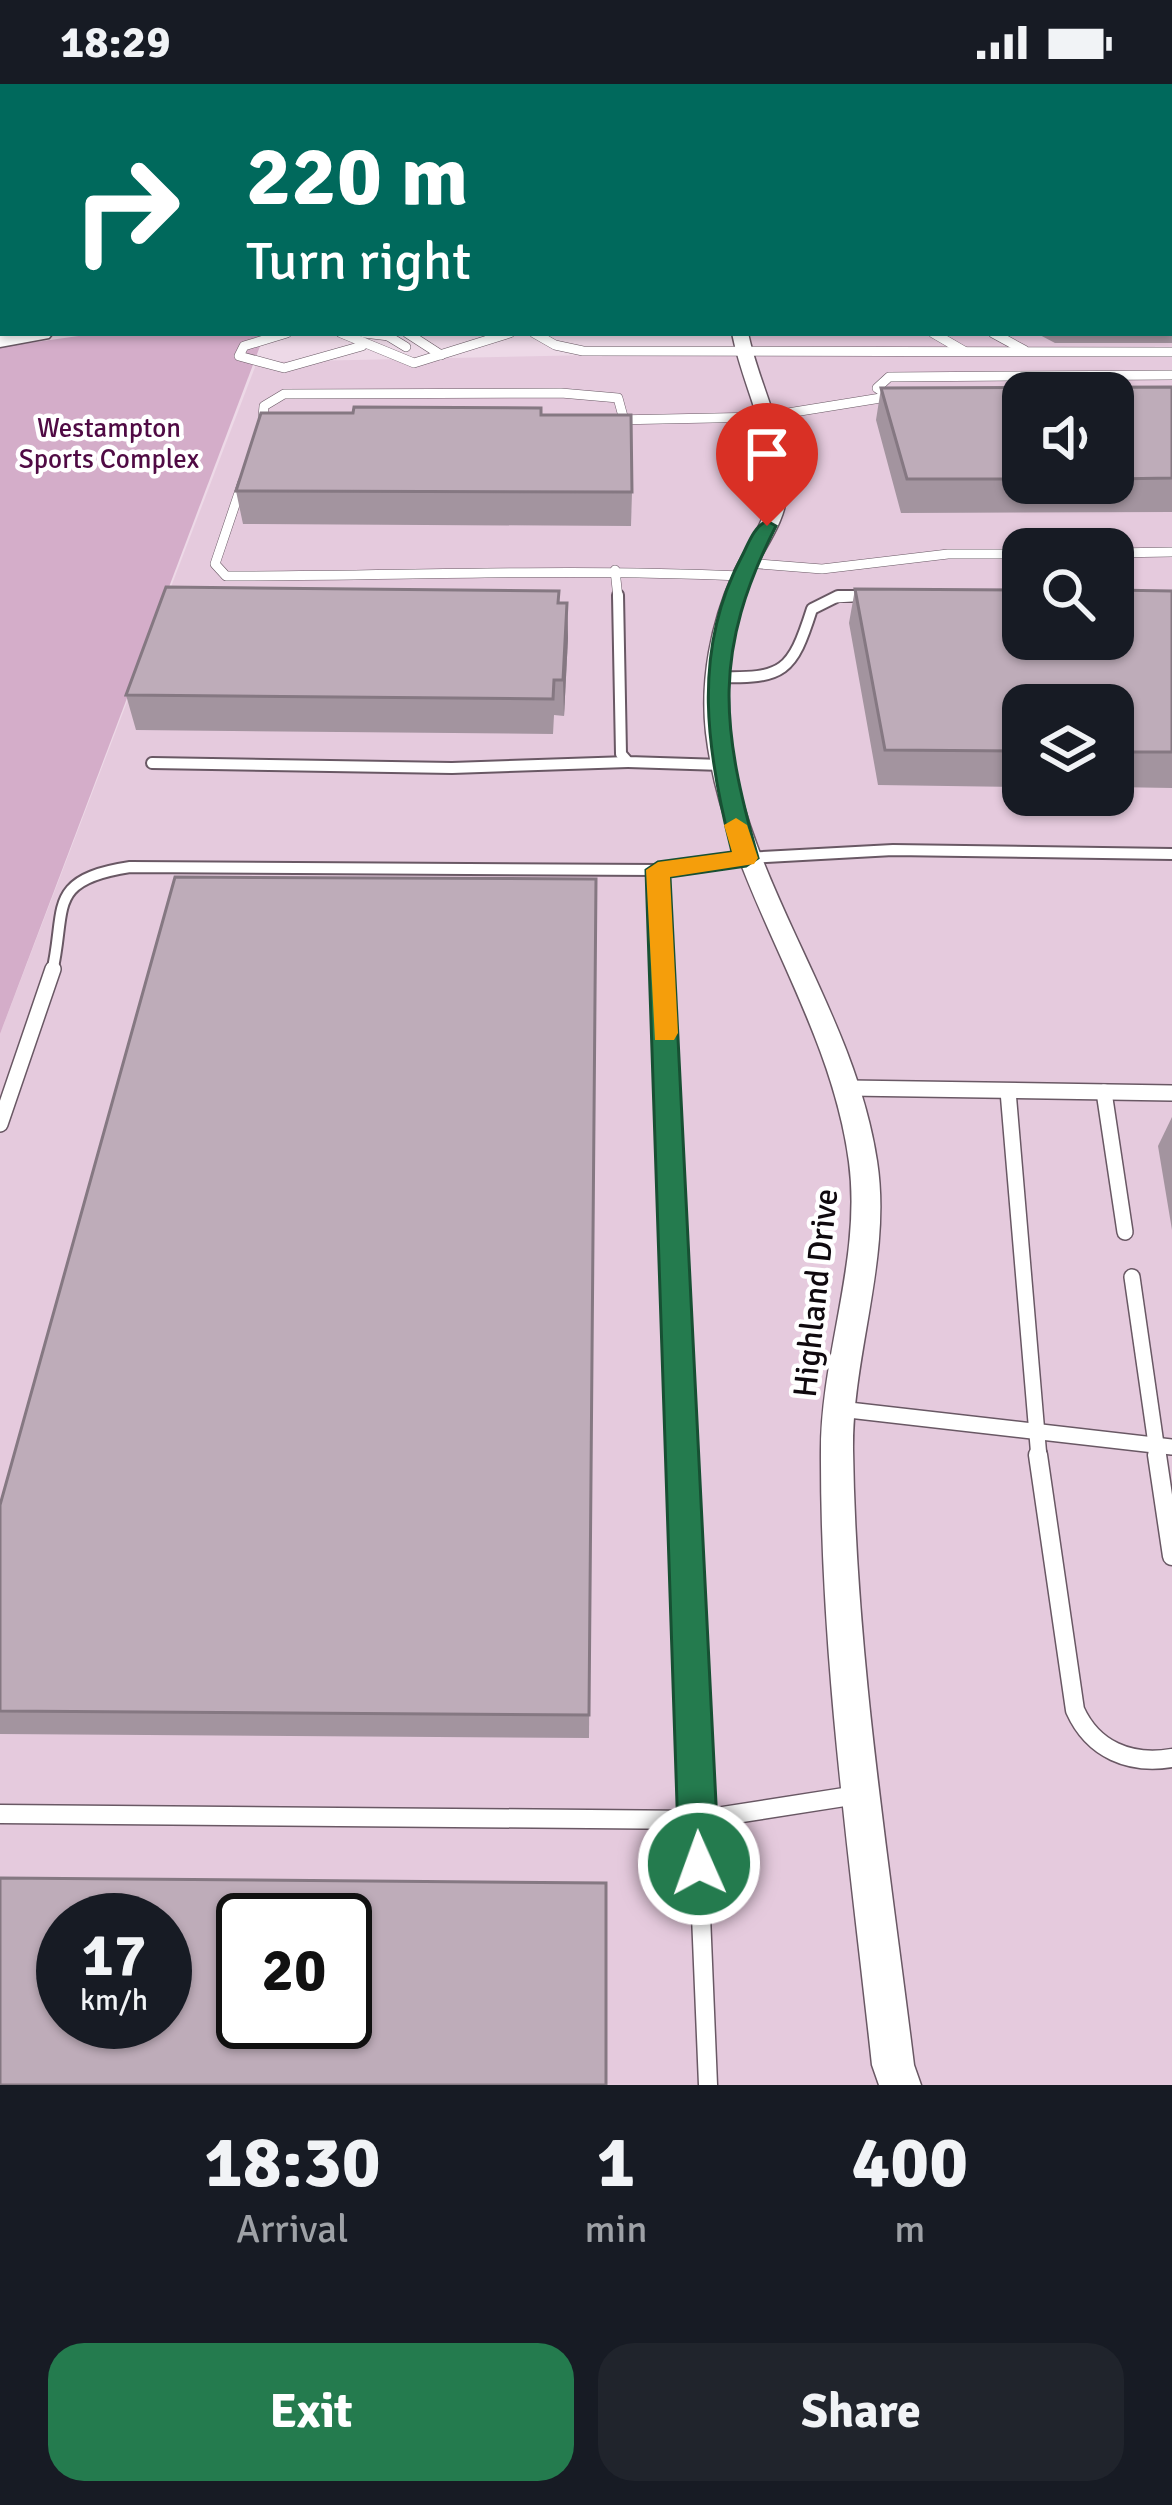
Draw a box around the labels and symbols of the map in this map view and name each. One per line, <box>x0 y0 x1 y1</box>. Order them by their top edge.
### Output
pin <box>716 403 818 526</box>
park label: Westampton Sports Complex <box>19 412 200 476</box>
street label: Highland Drive <box>785 1187 847 1399</box>
position arrow <box>636 1801 762 1927</box>
speed limit sign: 20 <box>216 1893 372 2049</box>

